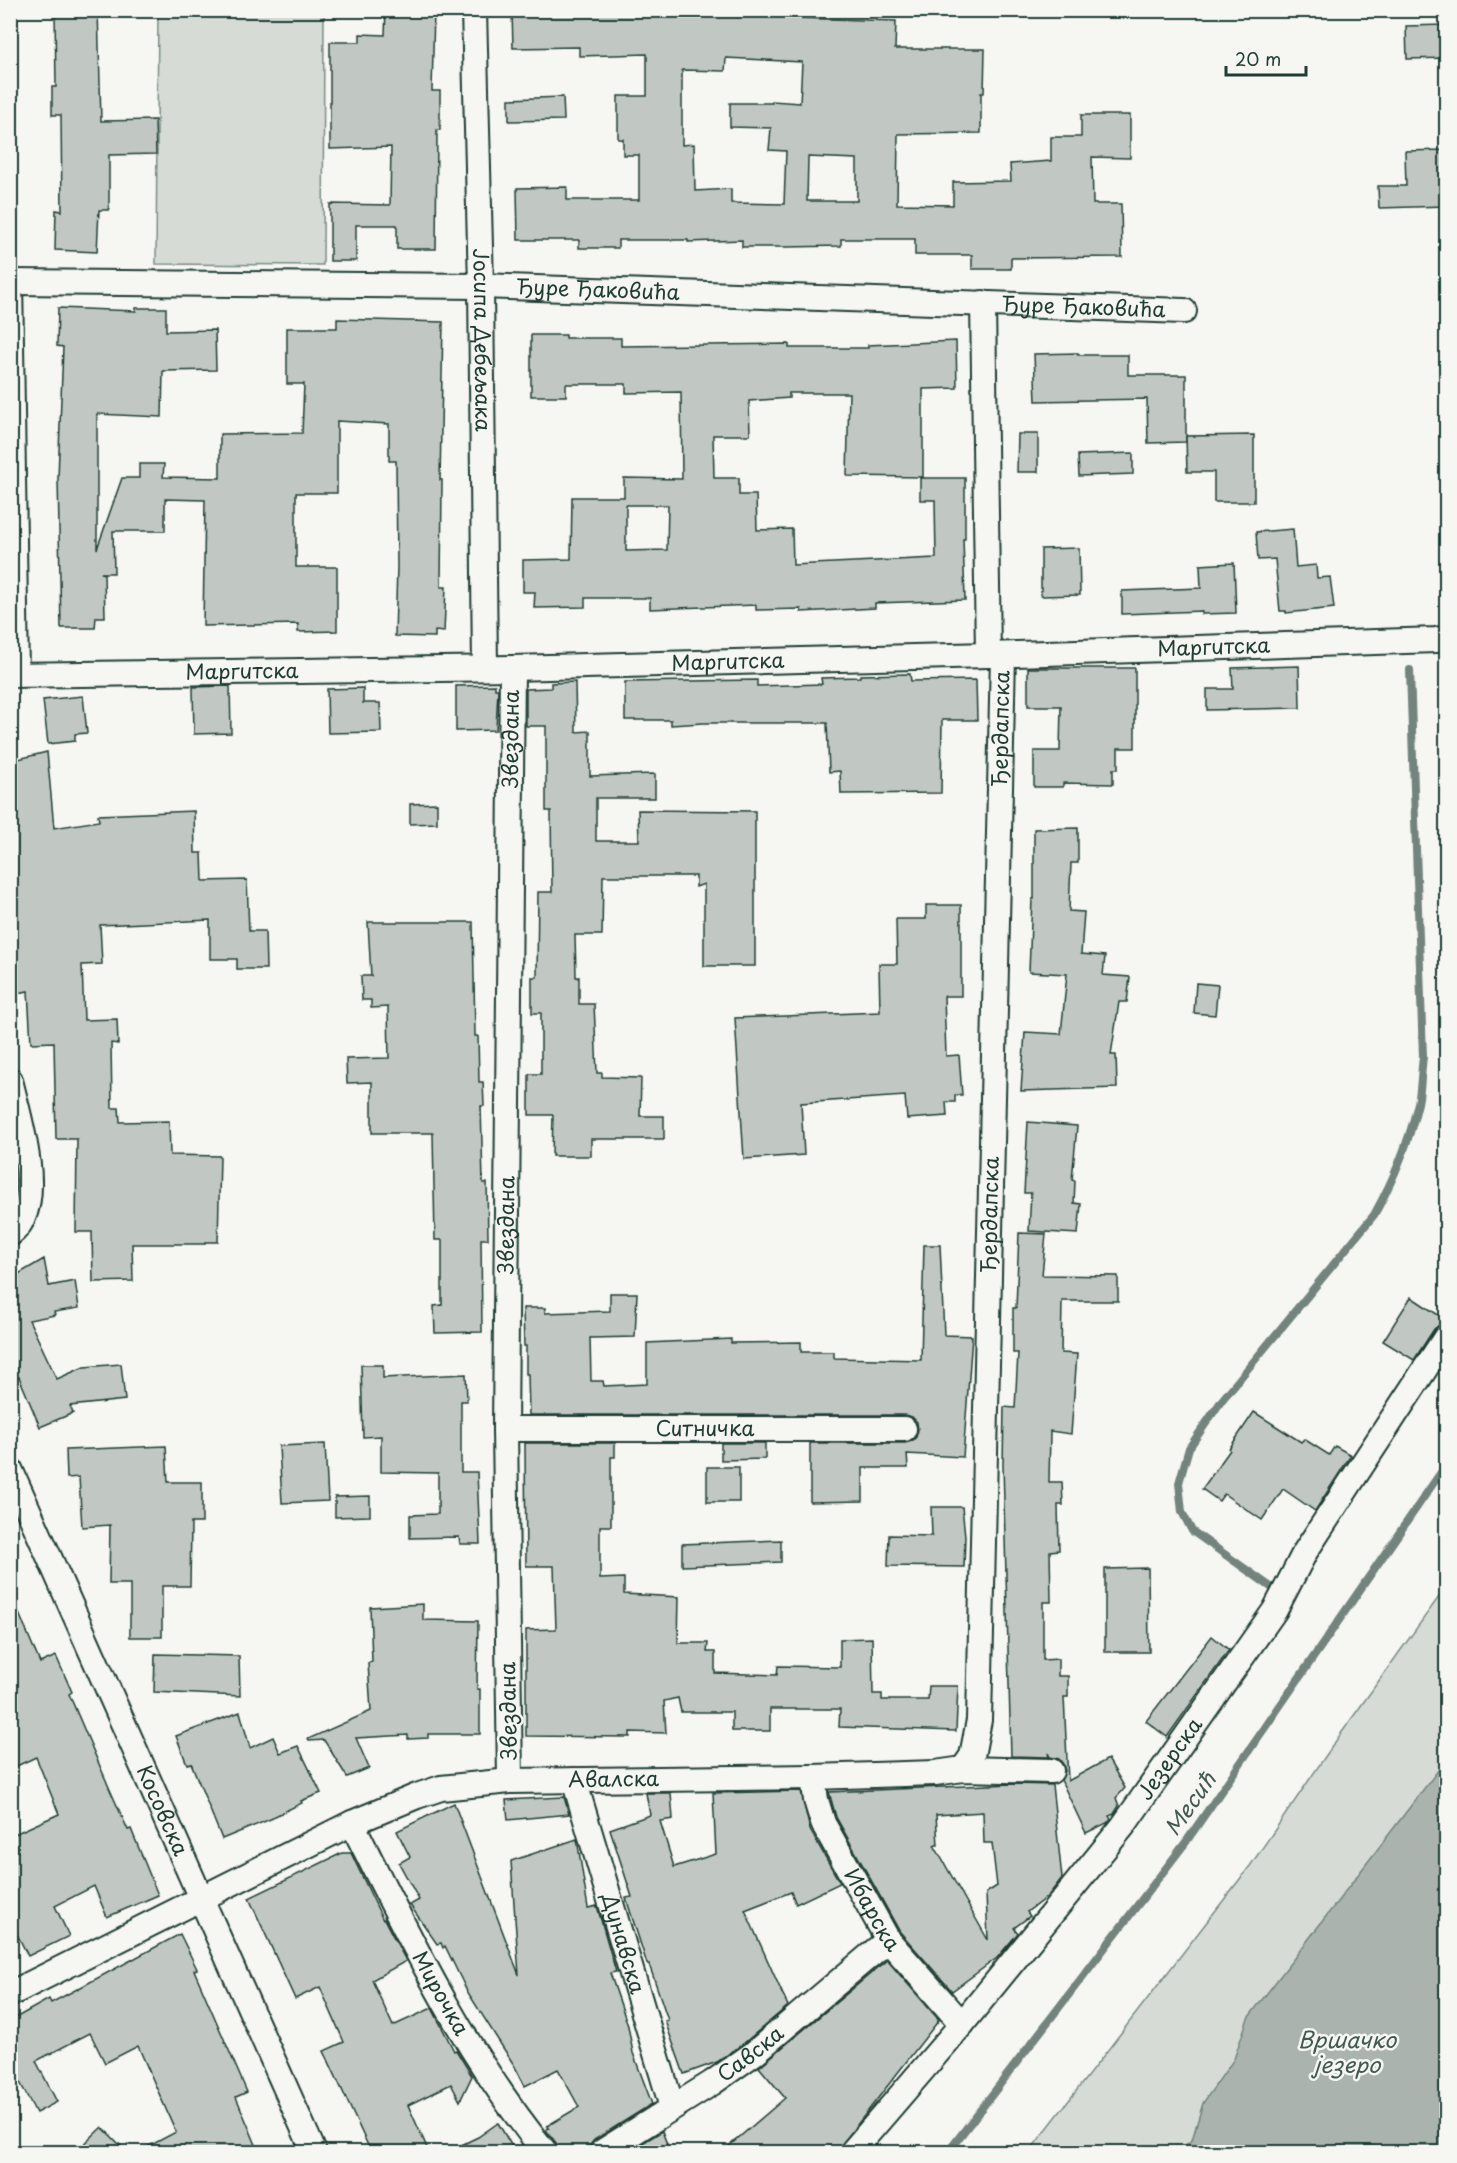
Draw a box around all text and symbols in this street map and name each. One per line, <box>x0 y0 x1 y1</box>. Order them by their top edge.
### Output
scale bar <box>1226 39 1306 77</box>
text: 20 m <box>1235 45 1281 72</box>
street label: Јосипа Дебељака <box>466 248 501 433</box>
street label: Ђуре Ђаковића <box>516 269 681 307</box>
street label: Ђуре Ђаковића <box>1001 287 1167 324</box>
street label: Маргитска <box>1157 628 1271 663</box>
street label: Маргитска <box>671 643 785 678</box>
street label: Маргитска <box>185 653 299 687</box>
street label: Ђердапска <box>982 670 1017 787</box>
street label: Звездана <box>493 689 526 788</box>
street label: Ђердапска <box>971 1156 1006 1273</box>
street label: Звездана <box>488 1175 521 1274</box>
street label: Ситничка <box>656 1411 755 1443</box>
street label: Звездана <box>490 1661 524 1760</box>
street label: Језерска <box>1128 1710 1209 1806</box>
street label: Косовска <box>130 1759 198 1860</box>
street label: Авалска <box>568 1761 659 1794</box>
water label: Месић <box>1155 1764 1223 1841</box>
street label: Ибарска <box>837 1862 909 1958</box>
street label: Дунавска <box>595 1888 655 1997</box>
street label: Мирочка <box>406 1944 479 2042</box>
street label: Савска <box>710 2017 790 2089</box>
water label: Вршачко језеро <box>1298 2022 1397 2080</box>

